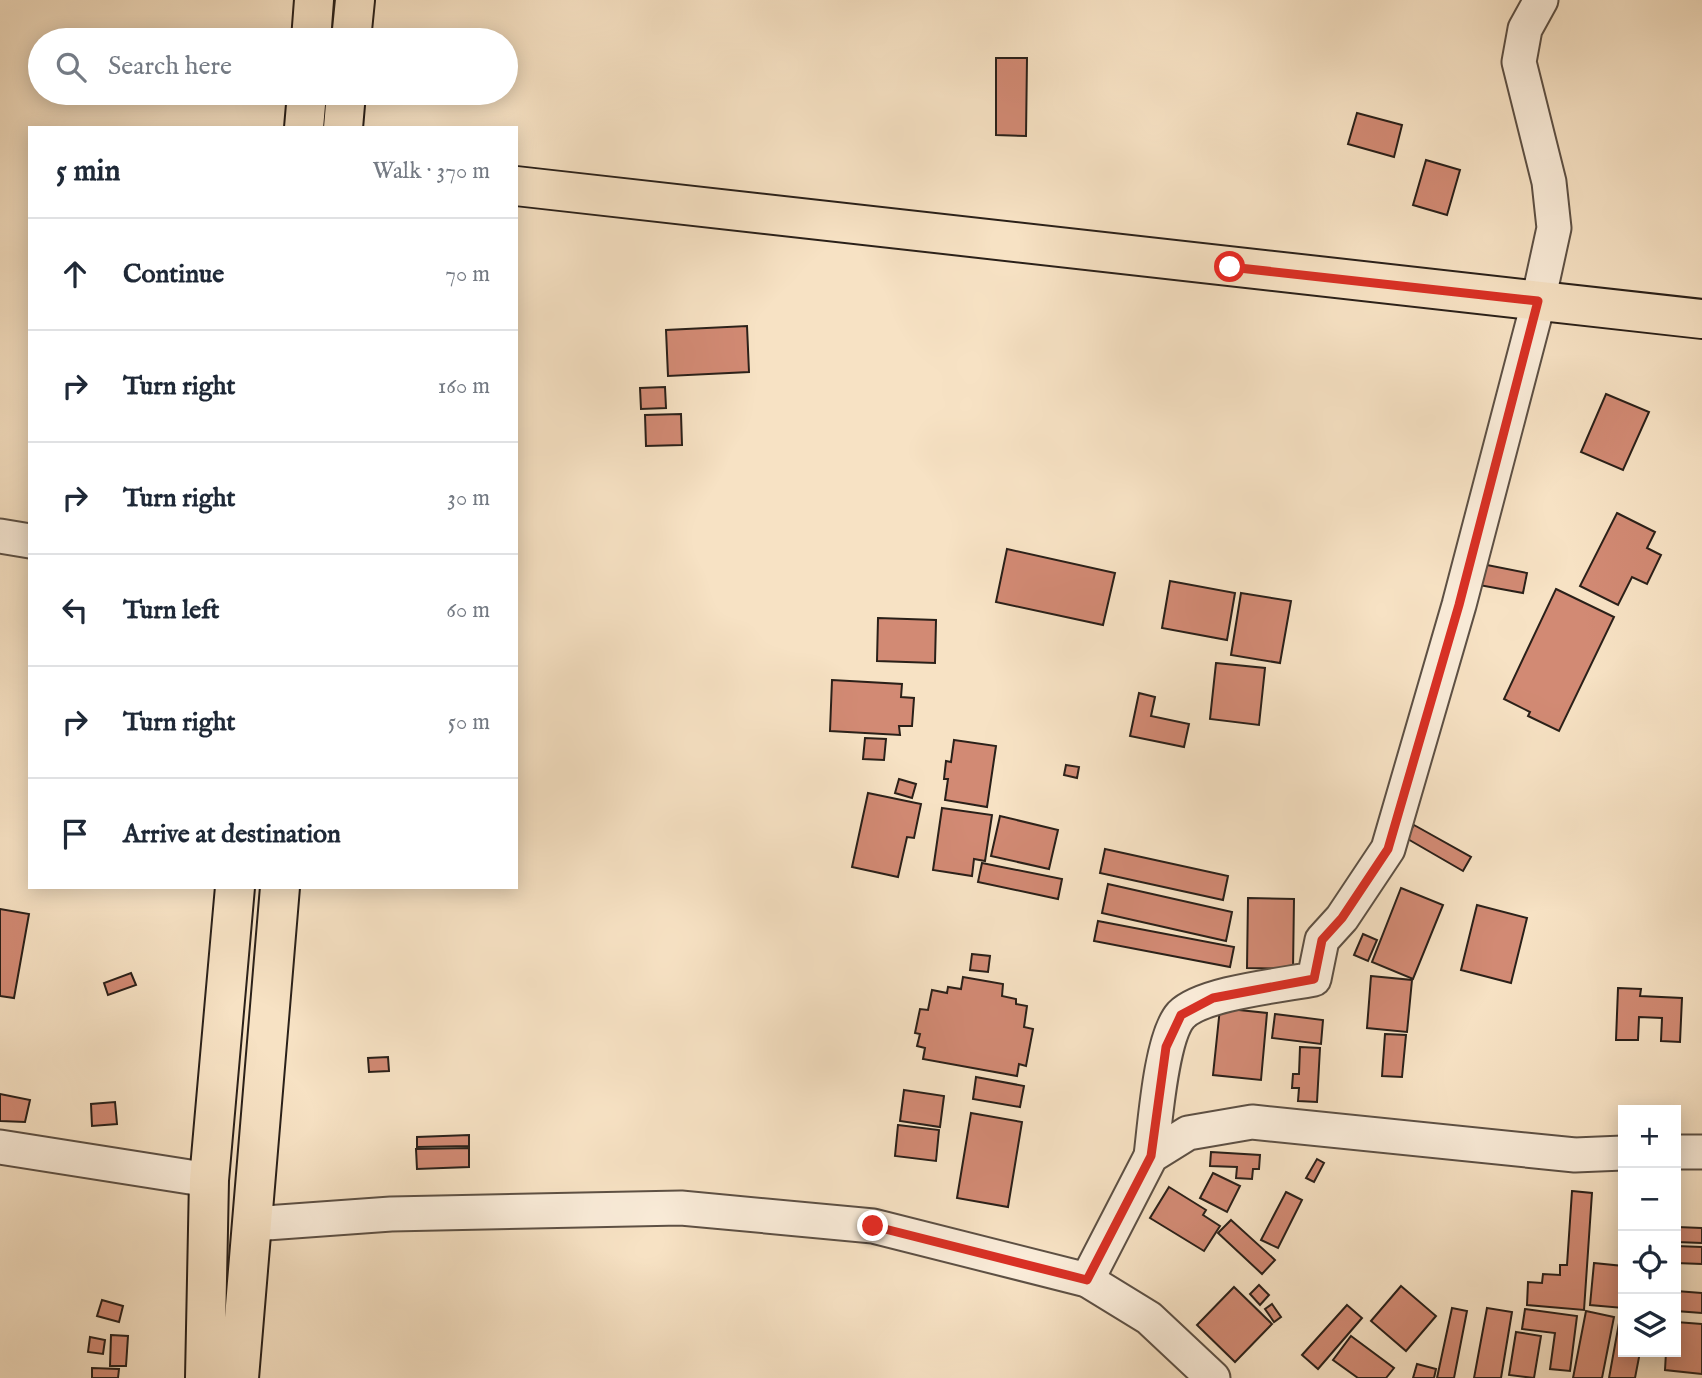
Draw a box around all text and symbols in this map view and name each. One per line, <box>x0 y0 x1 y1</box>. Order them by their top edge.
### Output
search box <box>28 28 518 105</box>
icon: search <box>52 48 90 86</box>
text: Search here <box>108 50 232 83</box>
text: 5 min <box>56 153 121 191</box>
text: Walk · 370 m <box>372 157 490 186</box>
route start <box>1214 251 1245 282</box>
icon: ahead <box>56 255 94 293</box>
text: Continue <box>123 258 224 291</box>
text: 70 m <box>445 260 490 289</box>
icon: right <box>56 367 94 405</box>
text: Turn right <box>123 370 236 403</box>
text: 160 m <box>438 372 490 401</box>
icon: right <box>56 479 94 517</box>
text: Turn right <box>123 482 236 515</box>
text: 30 m <box>447 484 490 513</box>
icon: left <box>56 591 94 629</box>
text: Turn left <box>123 594 220 627</box>
text: 60 m <box>446 596 490 625</box>
icon: right <box>56 703 94 741</box>
text: Turn right <box>123 706 236 739</box>
text: 50 m <box>448 708 490 737</box>
icon: arrive <box>56 815 94 853</box>
text: Arrive at destination <box>123 818 341 851</box>
map controls <box>1618 1105 1681 1357</box>
button: + <box>1618 1105 1681 1168</box>
button: − <box>1618 1168 1681 1231</box>
route end <box>857 1210 888 1241</box>
button: locate <box>1618 1231 1681 1294</box>
button: layers <box>1618 1294 1681 1357</box>

